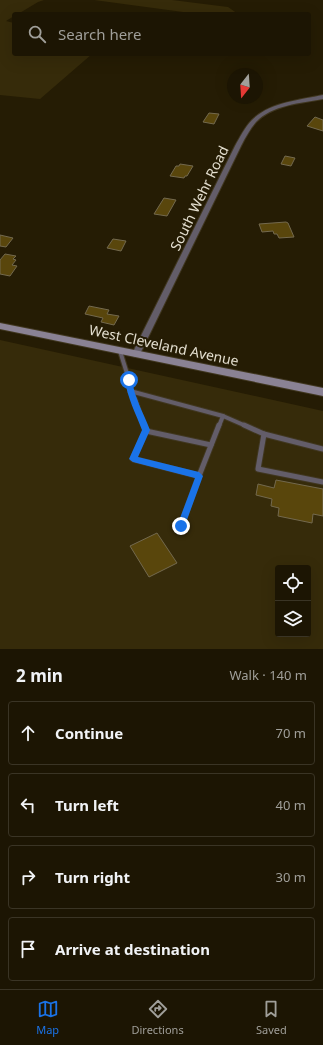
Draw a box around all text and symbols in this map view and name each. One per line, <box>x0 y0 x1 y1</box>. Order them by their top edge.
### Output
search box <box>12 12 311 56</box>
icon: search <box>26 23 48 45</box>
text: Search here <box>58 24 141 44</box>
north arrow <box>227 68 263 104</box>
street label: South Wehr Road <box>165 142 233 254</box>
street label: West Cleveland Avenue <box>87 320 241 370</box>
route start <box>120 371 138 389</box>
route end <box>172 517 190 535</box>
map controls <box>275 565 311 637</box>
button: locate <box>275 565 311 601</box>
button: layers <box>275 601 311 637</box>
text: 2 min <box>16 664 63 687</box>
text: Walk · 140 m <box>229 666 307 684</box>
icon: ahead <box>17 722 39 744</box>
text: Continue <box>55 723 123 743</box>
text: 70 m <box>276 724 306 742</box>
icon: left <box>17 794 39 816</box>
text: Turn left <box>55 795 119 815</box>
text: 40 m <box>276 796 306 814</box>
icon: right <box>17 866 39 888</box>
text: Turn right <box>55 867 130 887</box>
text: 30 m <box>276 868 306 886</box>
icon: arrive <box>17 938 39 960</box>
text: Arrive at destination <box>55 939 210 959</box>
tab: Map <box>36 998 59 1037</box>
tab: Directions <box>131 998 184 1037</box>
tab: Saved <box>256 998 287 1037</box>

